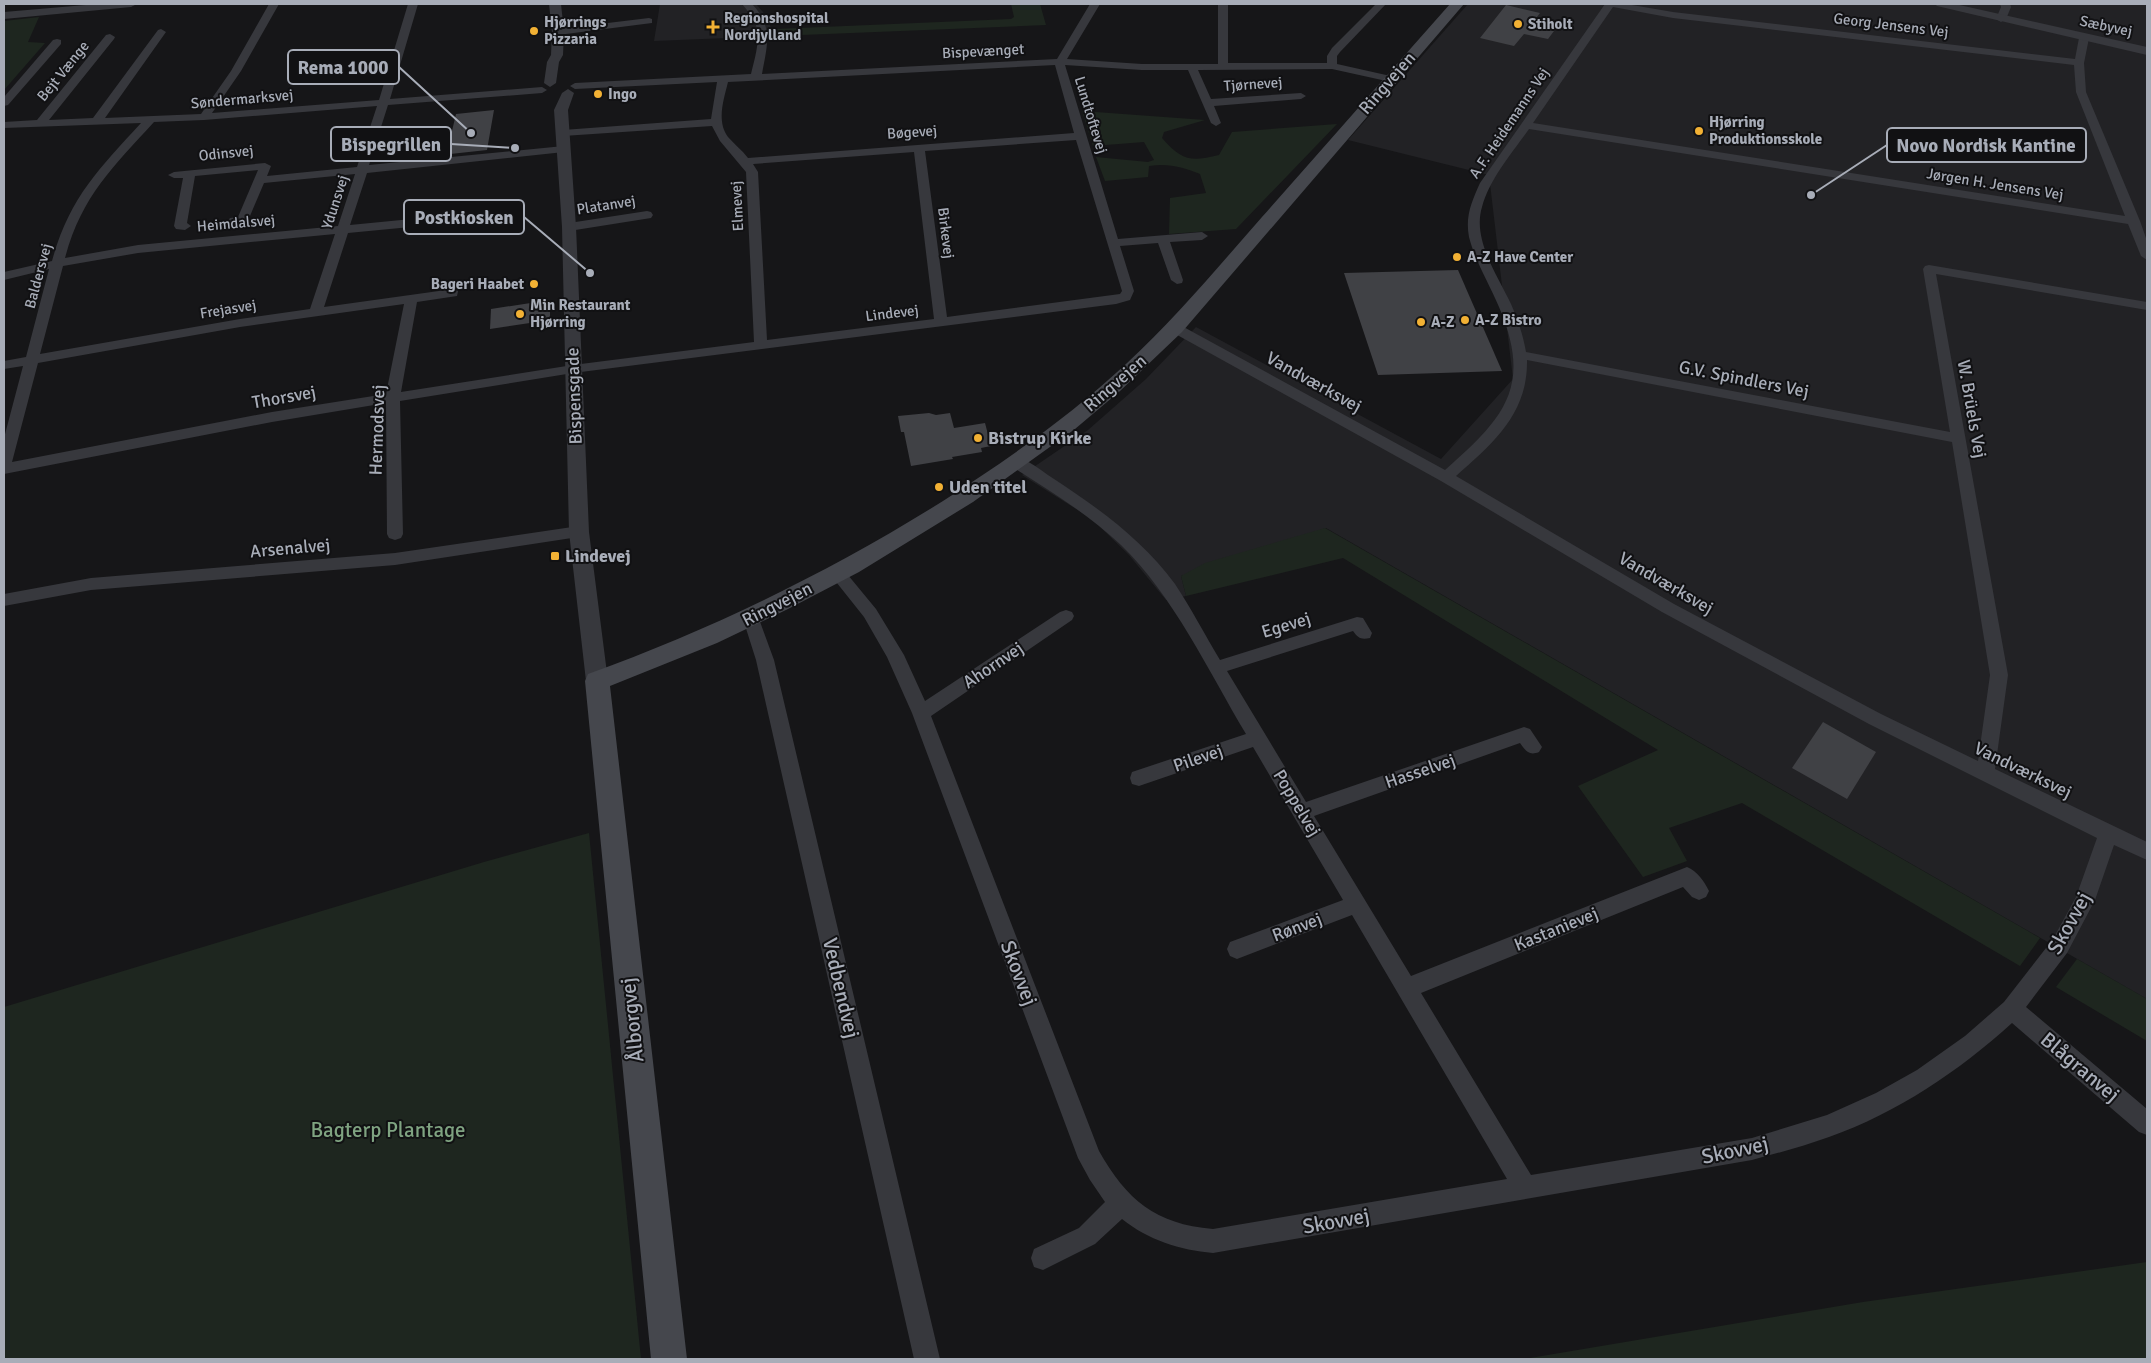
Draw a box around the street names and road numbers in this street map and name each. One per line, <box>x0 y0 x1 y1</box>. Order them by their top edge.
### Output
street label: Georg Jensens Vej <box>1833 9 1949 41</box>
street label: Sæbyvej <box>2078 12 2134 40</box>
street label: Bejt Vænge <box>33 37 93 105</box>
street label: Bispevænget <box>941 40 1025 62</box>
street label: Ringvejen <box>1354 47 1420 119</box>
street label: A.F. Heidemanns Vej <box>1465 64 1553 182</box>
street label: Tjørnevej <box>1223 73 1283 95</box>
street label: Lundtoftevej <box>1071 74 1111 156</box>
street label: Søndermarksvej <box>190 86 294 112</box>
street label: Bøgevej <box>886 121 938 143</box>
street label: Odinsvej <box>198 141 254 165</box>
street label: Jørgen H. Jensens Vej <box>1925 164 2065 204</box>
street label: Ydunsvej <box>318 173 352 231</box>
street label: Elmevej <box>727 180 747 232</box>
street label: Platanvej <box>575 191 637 219</box>
street label: Birkevej <box>934 206 958 260</box>
street label: Heimdalsvej <box>196 211 276 235</box>
street label: Baldersvej <box>21 241 55 311</box>
street label: Frejasvej <box>199 296 257 322</box>
street label: Lindevej <box>864 301 920 325</box>
street label: Bispensgade <box>561 347 587 445</box>
street label: Vandværksvej <box>1262 347 1366 417</box>
street label: Ringvejen <box>1079 350 1151 416</box>
street label: G.V. Spindlers Vej <box>1677 356 1811 402</box>
street label: W. Brüels Vej <box>1953 358 1991 460</box>
street label: Thorsvej <box>250 381 318 413</box>
street label: Hermodsvej <box>364 384 390 476</box>
street label: Arsenalvej <box>249 534 331 562</box>
street label: Vandværksvej <box>1615 547 1717 619</box>
street label: Ringvejen <box>738 577 816 631</box>
street label: Egevej <box>1259 607 1313 643</box>
street label: Ahornvej <box>959 637 1027 693</box>
street label: Vandværksvej <box>1971 737 2075 803</box>
street label: Pilevej <box>1170 739 1226 777</box>
street label: Hasselvej <box>1382 749 1458 793</box>
street label: Poppelvej <box>1268 766 1326 840</box>
street label: Skovvej <box>2041 887 2097 959</box>
street label: Kastanievej <box>1511 902 1601 956</box>
street label: Rønvej <box>1269 907 1325 947</box>
street label: Vedbendvej <box>817 935 865 1041</box>
street label: Skovvej <box>995 937 1043 1009</box>
street label: Ålborgvej <box>614 976 649 1064</box>
street label: Blågranvej <box>2035 1026 2125 1108</box>
street label: Skovvej <box>1699 1130 1771 1170</box>
street label: Skovvej <box>1300 1202 1372 1240</box>

